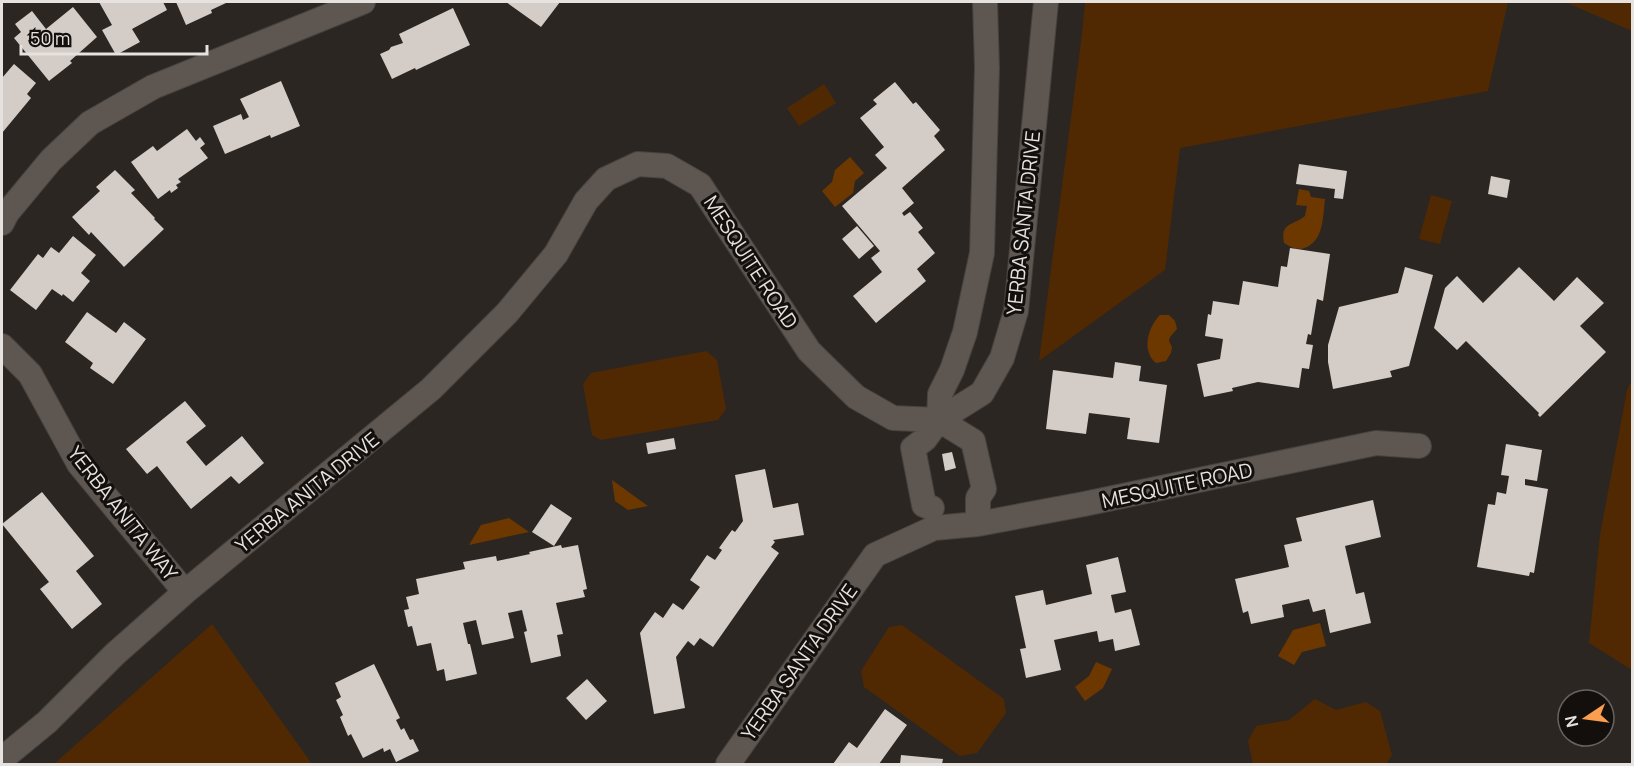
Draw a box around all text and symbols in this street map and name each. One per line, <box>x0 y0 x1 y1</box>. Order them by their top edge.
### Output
scale bar <box>21 18 207 56</box>
text: 50 m <box>30 26 70 50</box>
street label: YERBA SANTA DRIVE <box>1000 130 1046 316</box>
street label: MESQUITE ROAD <box>698 190 804 334</box>
street label: YERBA ANITA DRIVE <box>230 426 384 558</box>
street label: YERBA ANITA WAY <box>62 440 184 586</box>
street label: MESQUITE ROAD <box>1099 456 1255 514</box>
street label: YERBA SANTA DRIVE <box>735 578 863 746</box>
north arrow <box>1556 688 1616 748</box>
text: N <box>1559 713 1583 729</box>

